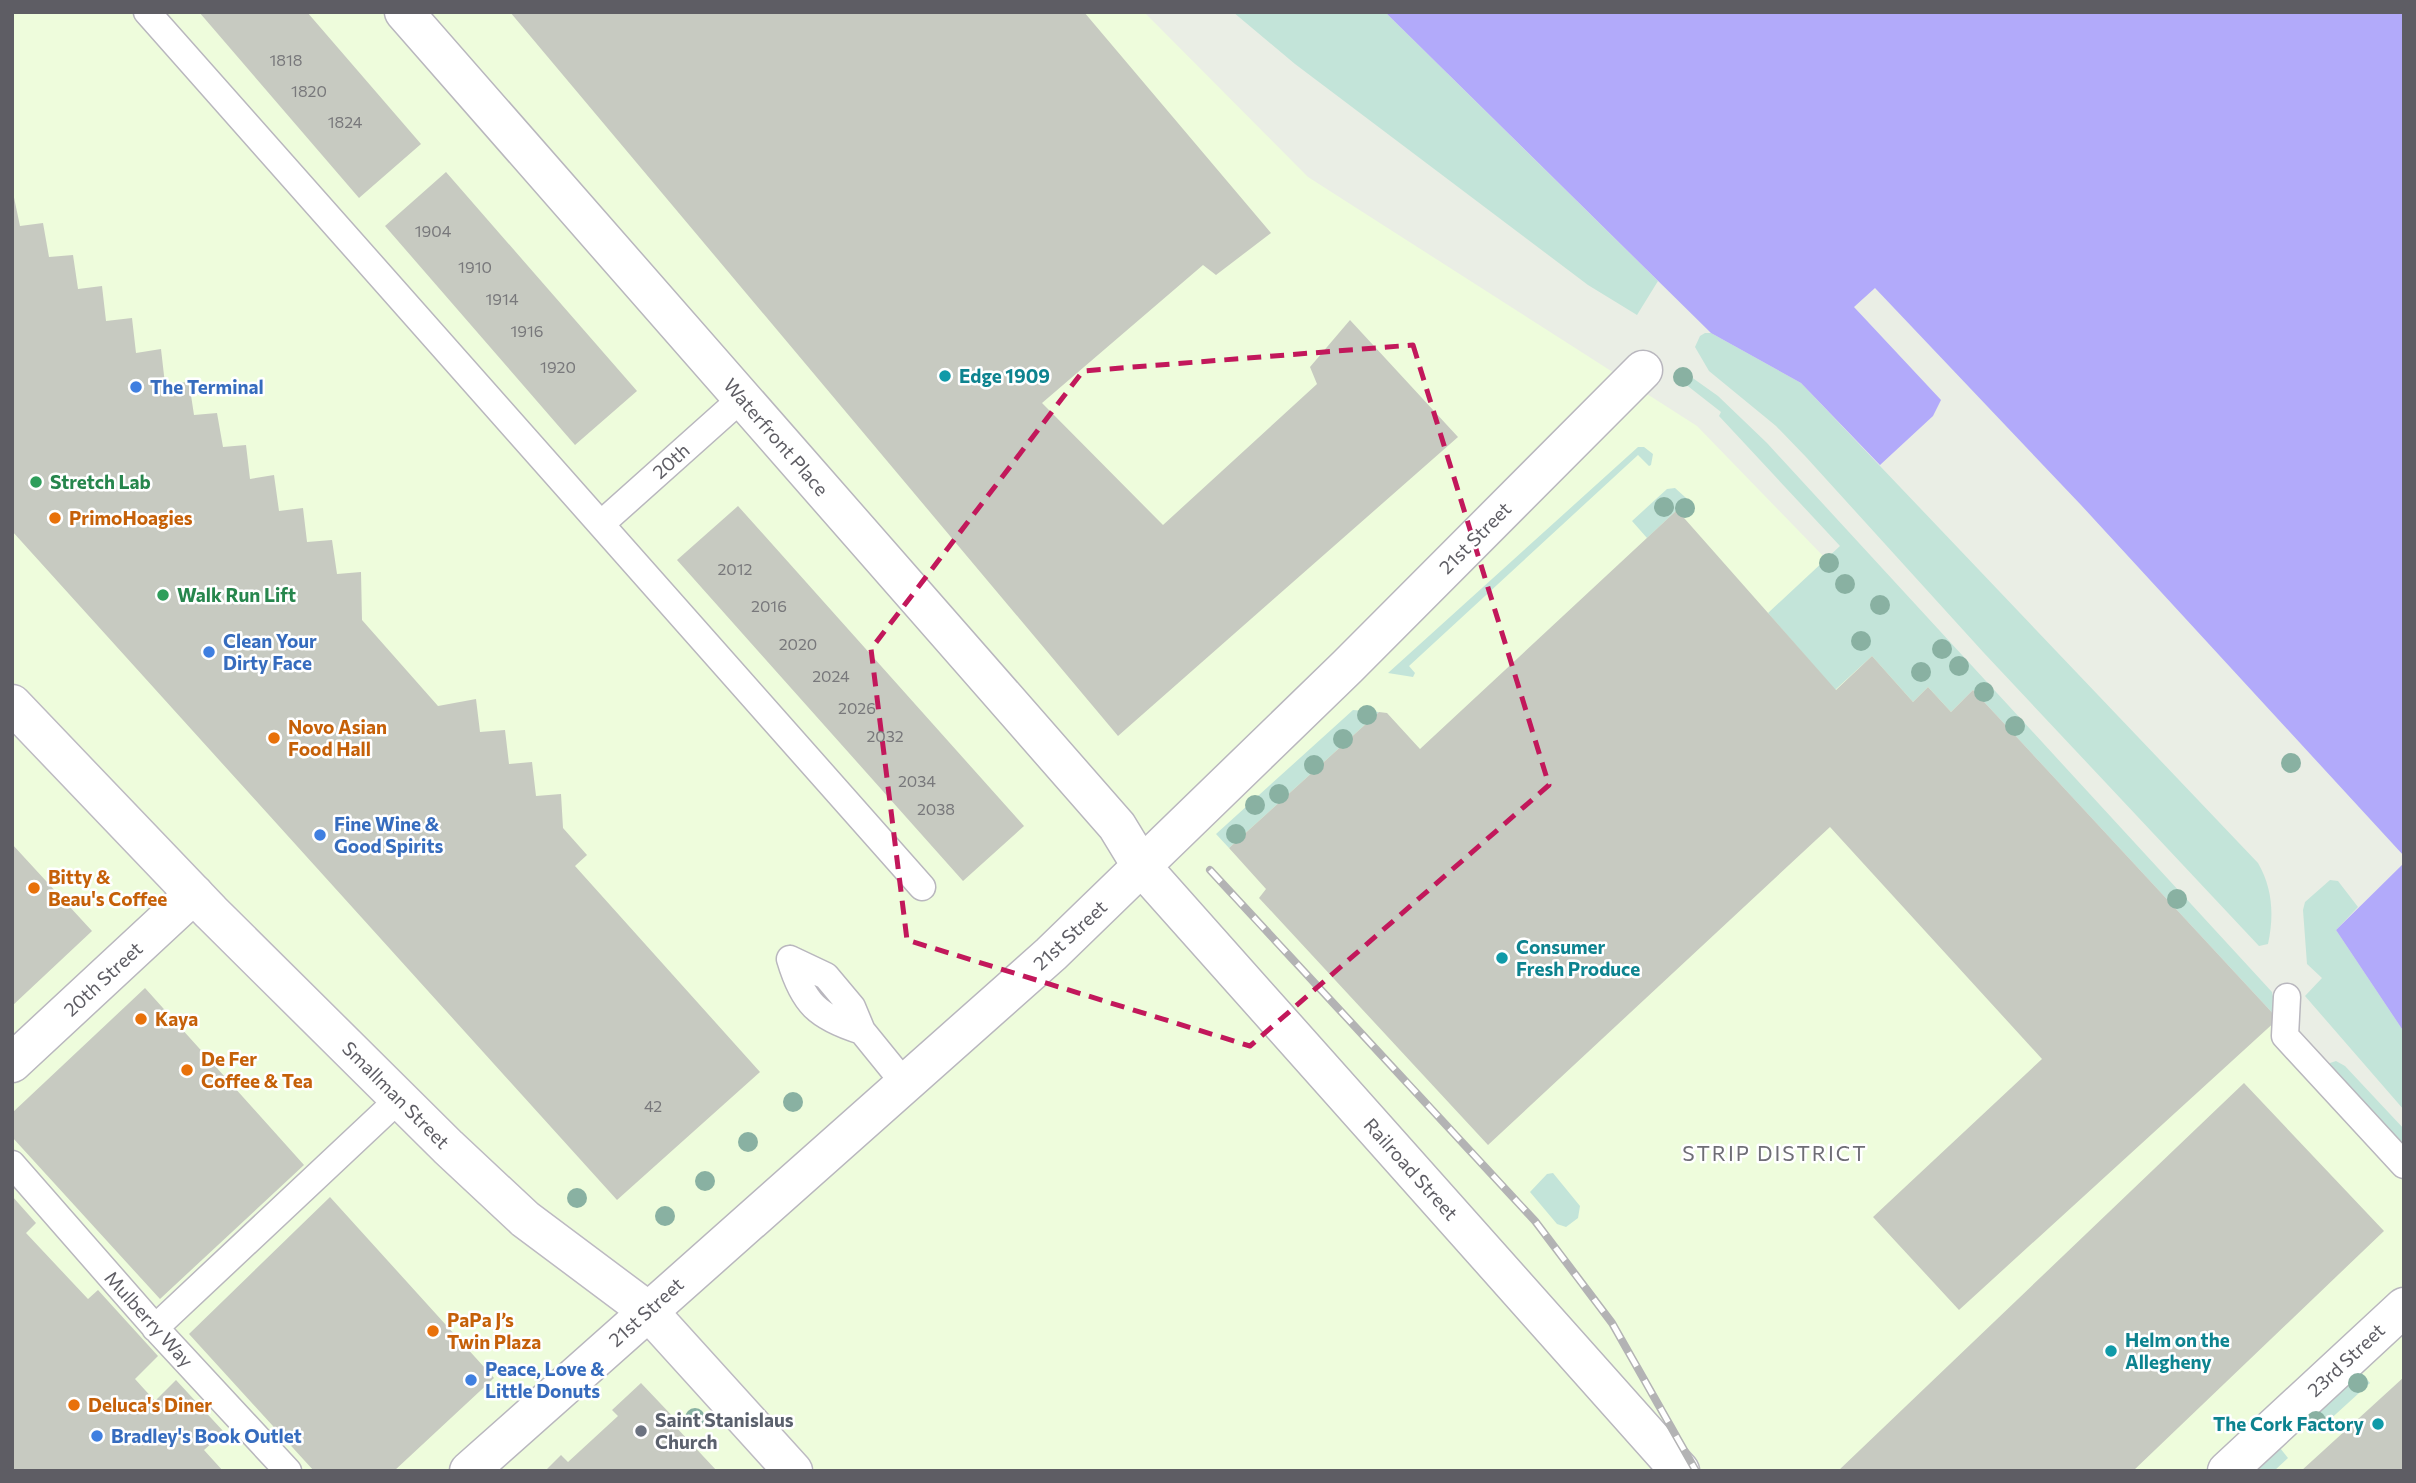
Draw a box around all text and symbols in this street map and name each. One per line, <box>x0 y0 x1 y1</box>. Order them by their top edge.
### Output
house number: 1818 <box>269 50 303 69</box>
house number: 1820 <box>291 81 327 100</box>
house number: 1824 <box>328 112 363 131</box>
house number: 1904 <box>415 221 452 240</box>
house number: 1910 <box>458 257 492 276</box>
house number: 1914 <box>486 289 519 308</box>
house number: 1916 <box>510 321 544 340</box>
house number: 1920 <box>540 357 576 376</box>
place label: Edge 1909 <box>959 364 1050 387</box>
marker: Edge 1909 <box>937 368 953 384</box>
street label: Waterfront Place <box>719 373 834 500</box>
place label: The Terminal <box>150 375 264 398</box>
marker: The Terminal <box>128 379 144 395</box>
street label: 20th <box>648 438 694 483</box>
place label: Stretch Lab <box>50 470 151 493</box>
marker: Stretch Lab <box>28 474 44 490</box>
street label: 21st Street <box>1434 497 1516 578</box>
place label: PrimoHoagies <box>69 506 193 529</box>
marker: PrimoHoagies <box>47 510 63 526</box>
house number: 2012 <box>718 559 753 578</box>
place label: Walk Run Lift <box>177 583 296 606</box>
marker: Walk Run Lift <box>155 587 171 603</box>
house number: 2016 <box>751 596 787 615</box>
place label: Clean Your Dirty Face <box>223 629 317 674</box>
house number: 2020 <box>779 634 817 653</box>
marker: Clean Your Dirty Face <box>201 644 217 660</box>
house number: 2024 <box>812 666 850 685</box>
house number: 2026 <box>838 698 876 717</box>
place label: Novo Asian Food Hall <box>288 715 387 760</box>
house number: 2032 <box>866 726 904 745</box>
marker: Novo Asian Food Hall <box>266 730 282 746</box>
house number: 2034 <box>898 771 936 790</box>
house number: 2038 <box>917 799 955 818</box>
place label: Fine Wine & Good Spirits <box>334 812 443 857</box>
marker: Fine Wine & Good Spirits <box>312 827 328 843</box>
place label: Bitty & Beau's Coffee <box>48 865 167 910</box>
marker: Bitty & Beau's Coffee <box>26 880 42 896</box>
street label: 21st Street <box>1028 895 1111 975</box>
place label: Consumer Fresh Produce <box>1516 935 1640 980</box>
street label: 20th Street <box>59 936 147 1021</box>
marker: Consumer Fresh Produce <box>1494 950 1510 966</box>
place label: Kaya <box>155 1007 198 1030</box>
marker: Kaya <box>133 1011 149 1027</box>
street label: Smallman Street <box>338 1036 455 1153</box>
place label: De Fer Coffee & Tea <box>201 1047 313 1092</box>
marker: De Fer Coffee & Tea <box>179 1062 195 1078</box>
house number: 42 <box>644 1096 662 1115</box>
street label: Railroad Street <box>1360 1113 1463 1225</box>
district label: STRIP DISTRICT <box>1682 1140 1868 1165</box>
street label: Mulberry Way <box>100 1266 199 1372</box>
street label: 21st Street <box>604 1272 688 1351</box>
place label: PaPa J’s Twin Plaza <box>447 1308 541 1353</box>
street label: 23rd Street <box>2302 1318 2389 1401</box>
marker: PaPa J’s Twin Plaza <box>425 1323 441 1339</box>
place label: Helm on the Allegheny <box>2125 1328 2230 1373</box>
marker: Helm on the Allegheny <box>2103 1343 2119 1359</box>
place label: Peace, Love & Little Donuts <box>485 1357 605 1402</box>
marker: Peace, Love & Little Donuts <box>463 1372 479 1388</box>
place label: Deluca's Diner <box>88 1393 212 1416</box>
marker: Deluca's Diner <box>66 1397 82 1413</box>
place label: Saint Stanislaus Church <box>655 1408 794 1453</box>
place label: The Cork Factory <box>2213 1412 2365 1435</box>
marker: The Cork Factory <box>2370 1416 2386 1432</box>
marker: Saint Stanislaus Church <box>633 1423 649 1439</box>
place label: Bradley's Book Outlet <box>111 1424 302 1447</box>
marker: Bradley's Book Outlet <box>89 1428 105 1444</box>

